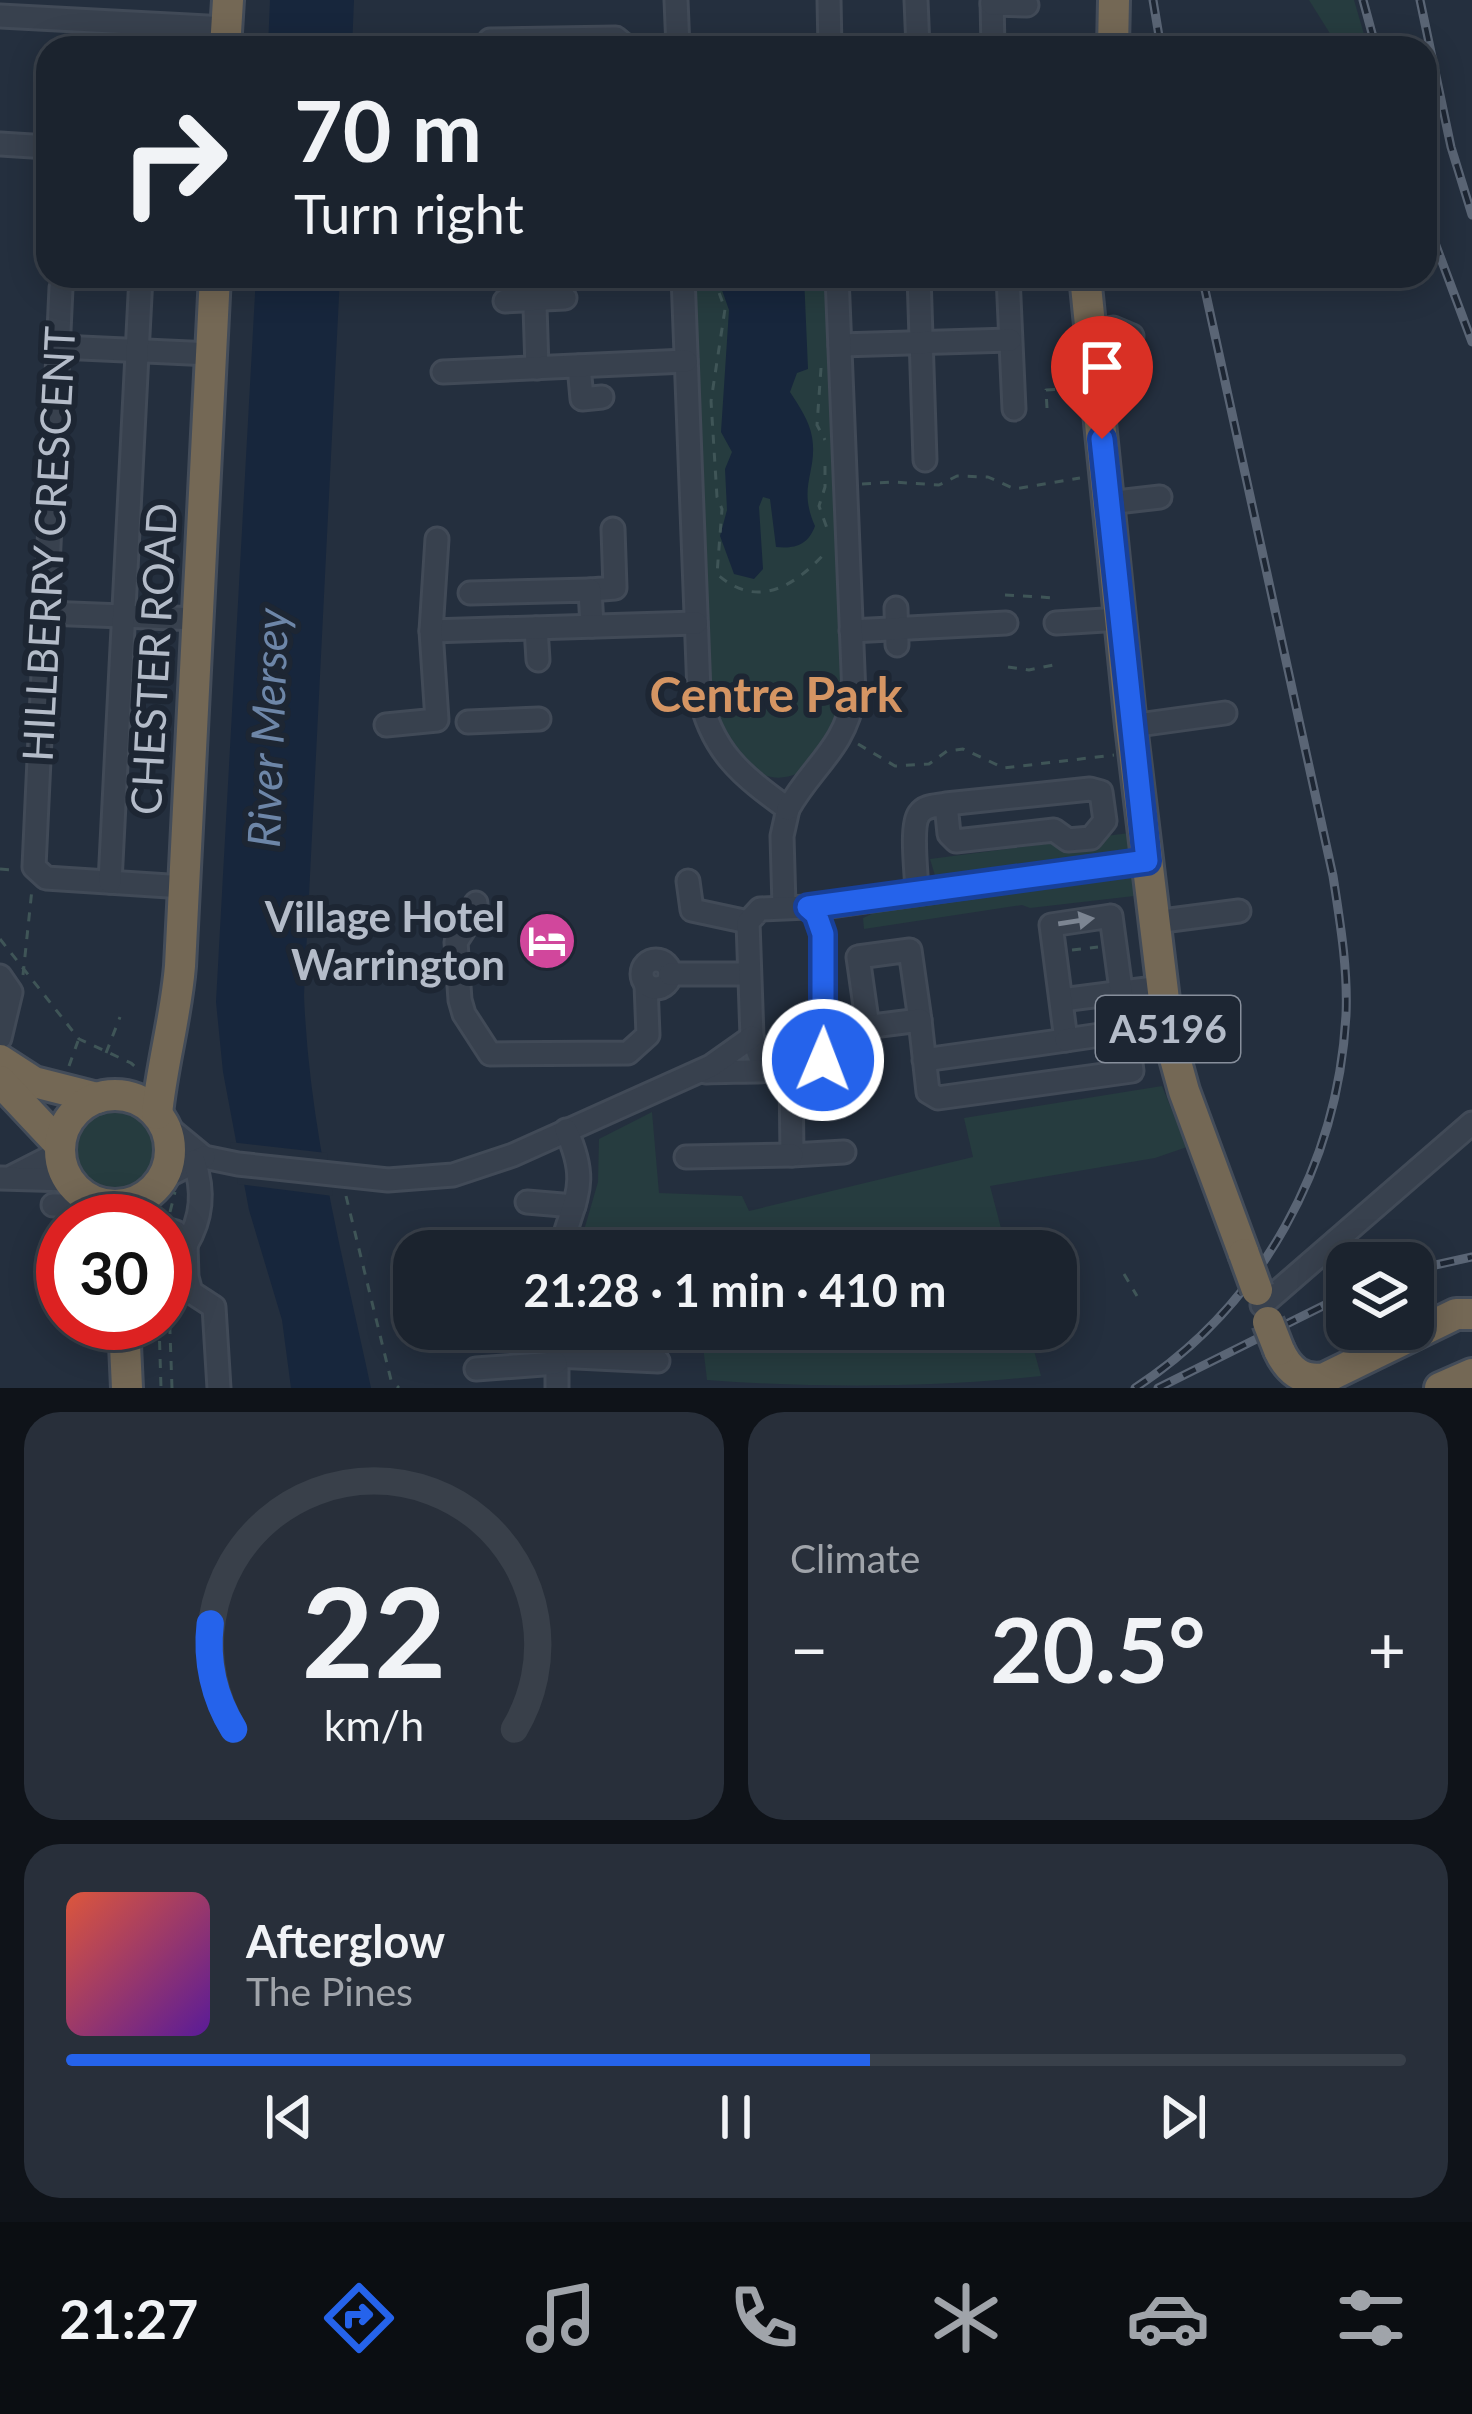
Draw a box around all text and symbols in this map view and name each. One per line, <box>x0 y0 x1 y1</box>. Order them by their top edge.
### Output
text: 70 m <box>294 79 482 180</box>
icon: right <box>96 84 252 240</box>
text: Turn right <box>294 181 524 246</box>
pin <box>1051 316 1153 439</box>
street label: HILLBERRY CRESCENT <box>12 325 84 763</box>
icon: arrive <box>1069 334 1135 400</box>
street label: CHESTER ROAD <box>120 502 186 816</box>
water label: River Mersey <box>236 606 298 849</box>
district label: Centre Park <box>650 665 903 722</box>
place label: Village Hotel Warrington <box>264 891 505 989</box>
hotel icon: Village Hotel Warrington <box>516 910 578 972</box>
one-way arrow <box>1058 912 1096 930</box>
road number: A5196 <box>1096 996 1240 1062</box>
position arrow <box>760 997 886 1123</box>
speed limit sign: 30 <box>36 1194 192 1350</box>
map controls <box>1326 1242 1434 1350</box>
button: layers <box>1326 1242 1434 1350</box>
text: 21:28 · 1 min · 410 m <box>524 1263 946 1317</box>
text: Climate <box>790 1535 920 1581</box>
text: 22 <box>302 1555 446 1705</box>
text: 20.5° <box>990 1594 1206 1702</box>
text: − <box>790 1609 828 1688</box>
text: + <box>1368 1609 1406 1688</box>
text: km/h <box>324 1699 424 1750</box>
text: Afterglow <box>246 1914 445 1968</box>
text: The Pines <box>246 1968 413 2014</box>
icon: previous <box>256 2084 322 2150</box>
icon: pause <box>703 2084 769 2150</box>
icon: next <box>1150 2084 1216 2150</box>
icon: directions <box>317 2276 401 2360</box>
icon: music <box>519 2276 603 2360</box>
icon: phone <box>722 2276 806 2360</box>
icon: climate <box>924 2276 1008 2360</box>
icon: car <box>1126 2276 1210 2360</box>
icon: filters <box>1329 2276 1413 2360</box>
text: 21:27 <box>59 2286 198 2351</box>

